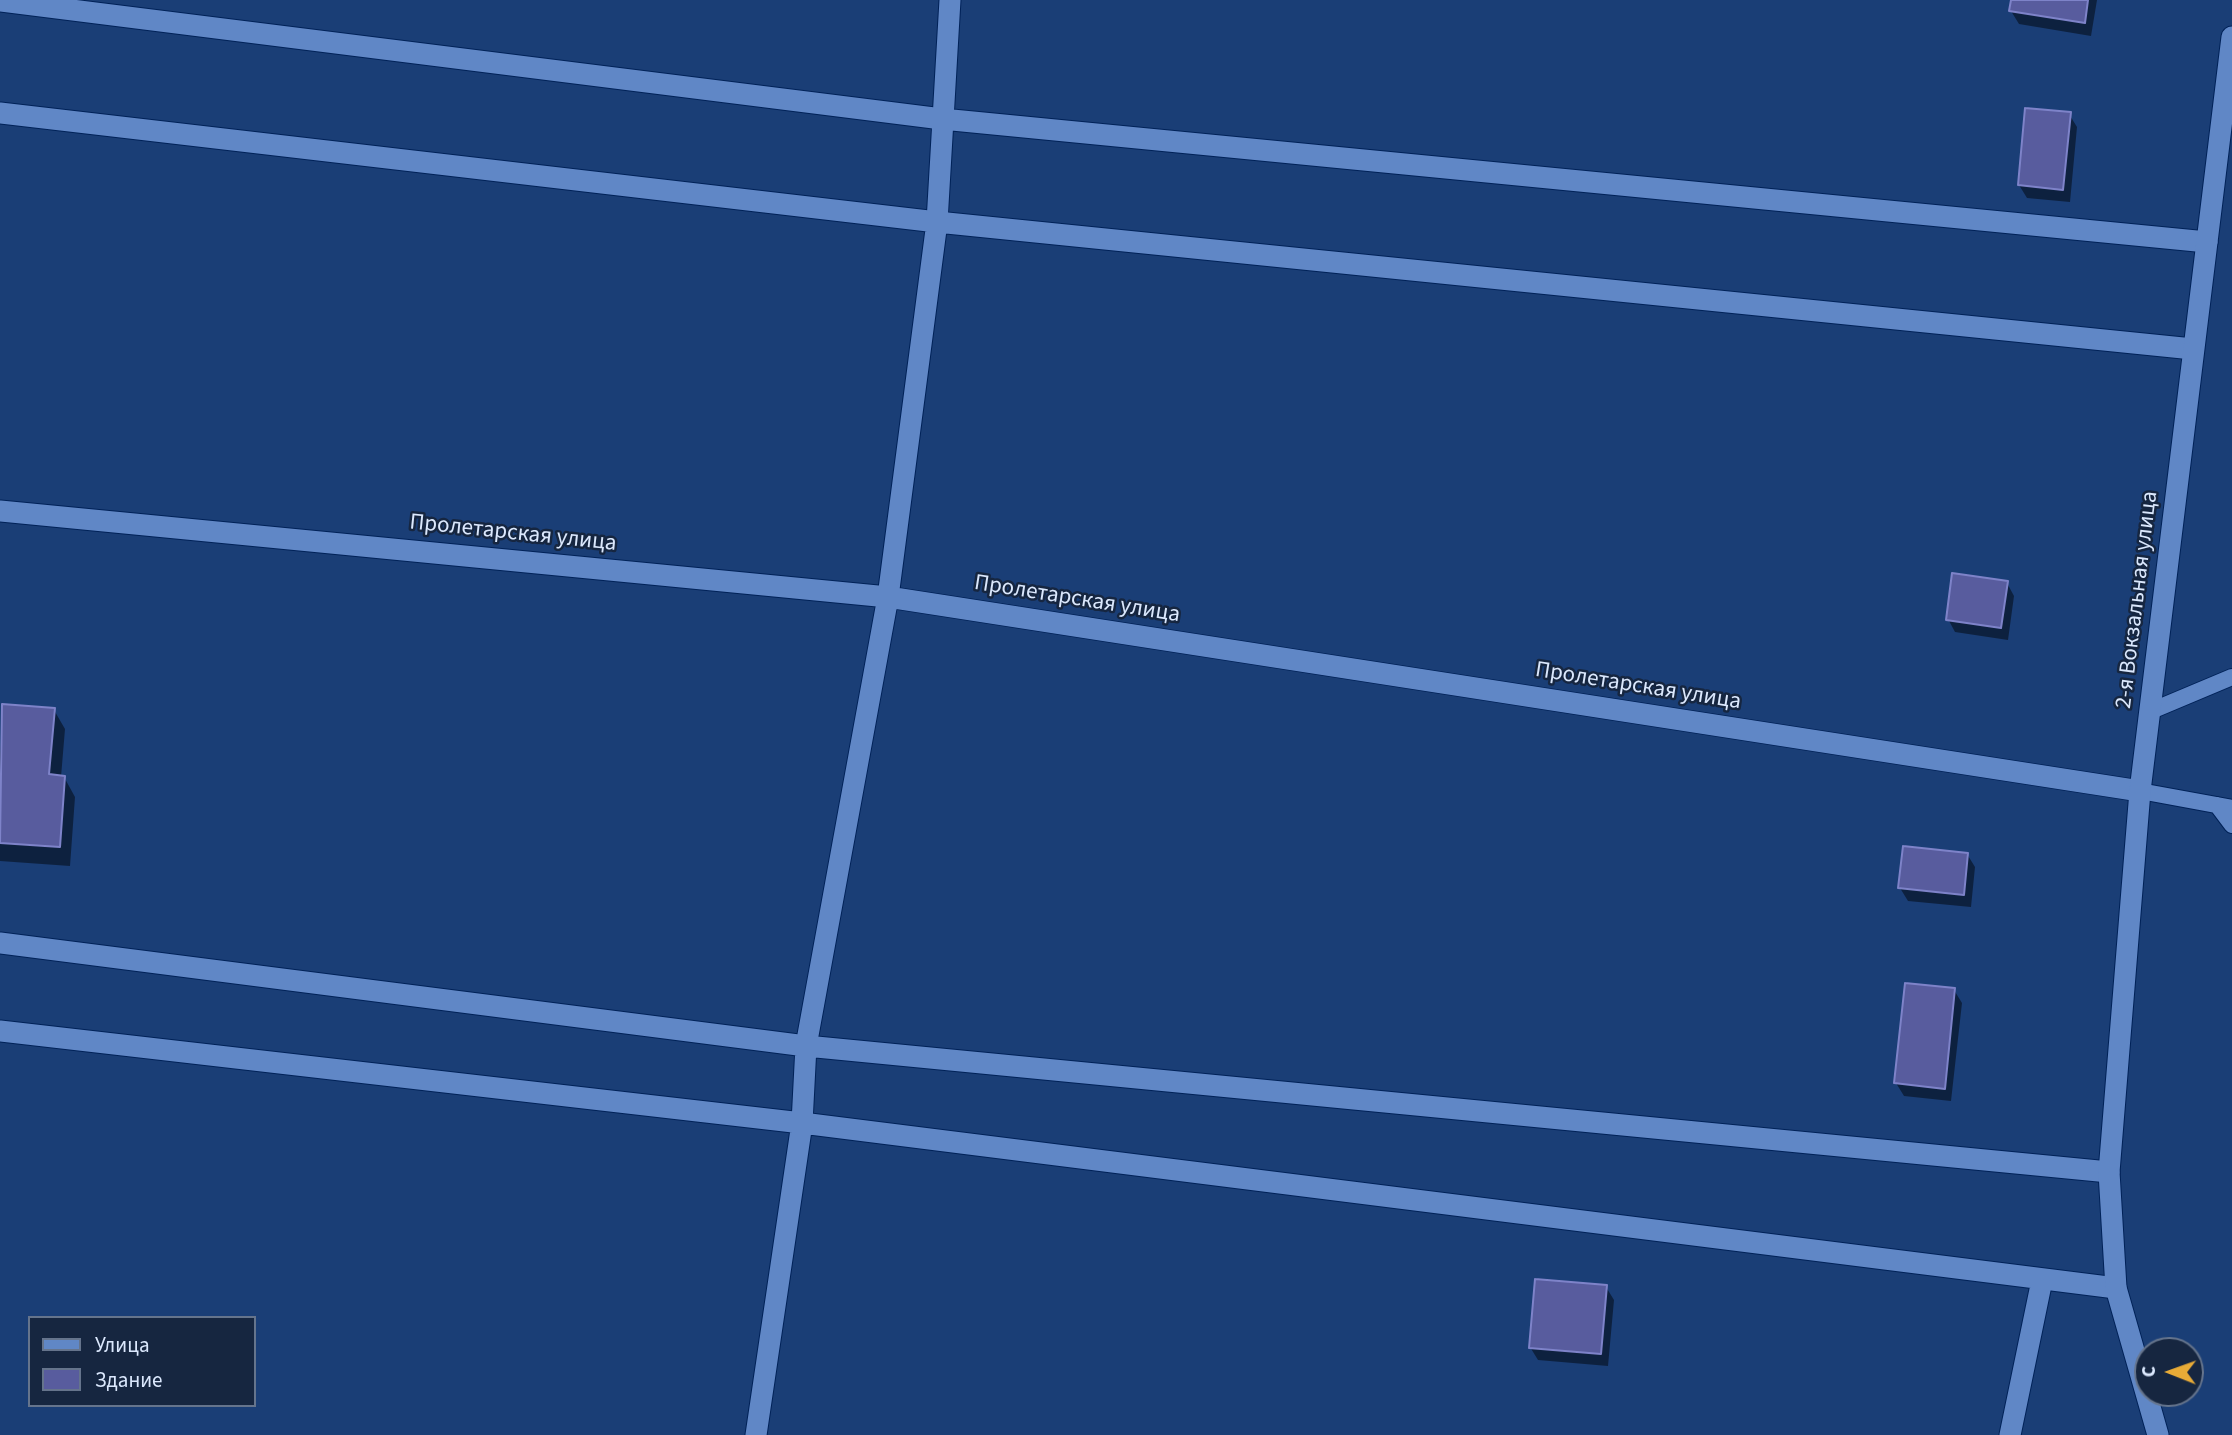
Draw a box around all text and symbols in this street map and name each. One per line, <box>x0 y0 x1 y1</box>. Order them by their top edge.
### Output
street label: 2-я Вокзальная улица <box>2111 490 2165 710</box>
street label: Пролетарская улица <box>408 509 618 559</box>
street label: Пролетарская улица <box>972 570 1182 630</box>
street label: Пролетарская улица <box>1533 657 1743 717</box>
legend <box>28 1316 256 1407</box>
text: Улица <box>95 1330 150 1360</box>
north arrow <box>2134 1337 2204 1407</box>
text: Здание <box>95 1365 163 1395</box>
text: С <box>2136 1366 2163 1377</box>

